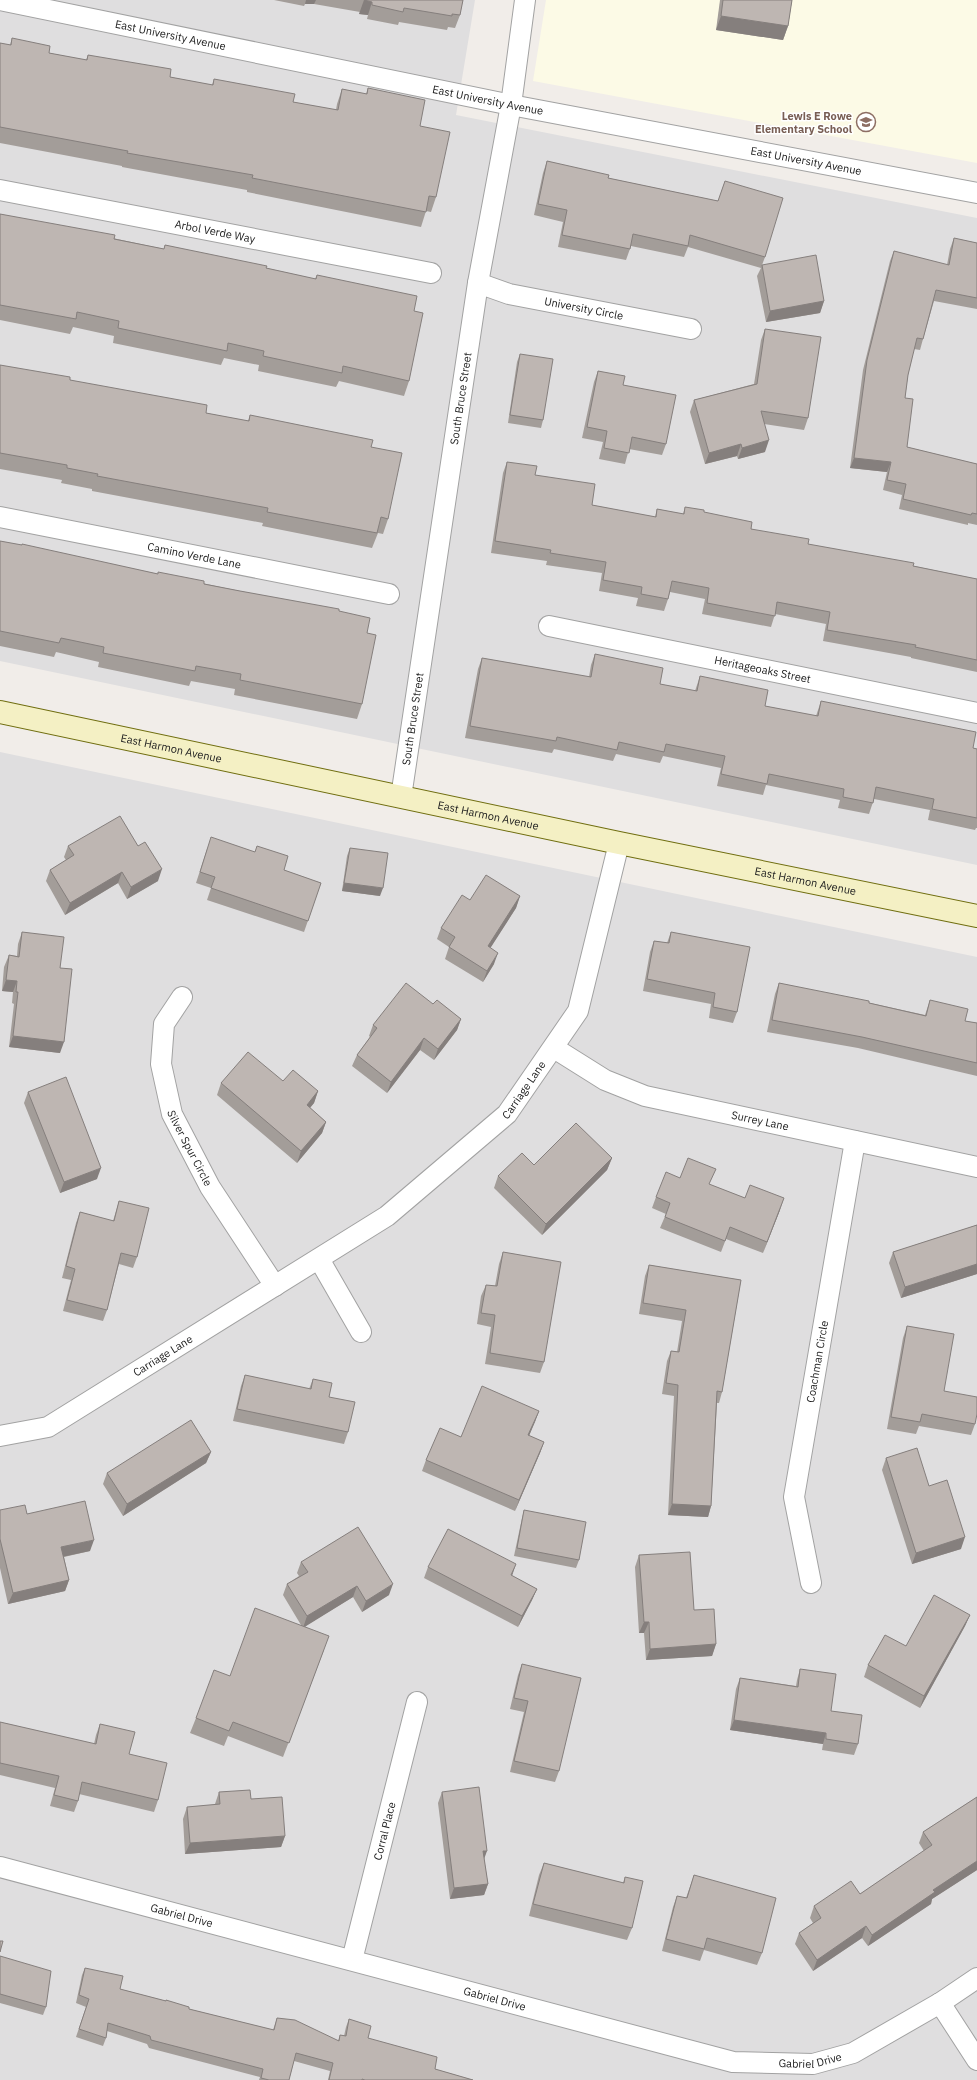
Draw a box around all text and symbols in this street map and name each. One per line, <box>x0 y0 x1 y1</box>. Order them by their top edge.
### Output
street label: East University Avenue <box>114 17 227 53</box>
street label: East University Avenue <box>431 82 544 118</box>
place label: Lewis E Rowe Elementary School <box>755 109 853 136</box>
school or university icon: Lewis E Rowe Elementary School <box>855 111 877 133</box>
street label: East University Avenue <box>749 143 863 178</box>
street label: Arbol Verde Way <box>174 217 257 246</box>
street label: University Circle <box>543 294 624 323</box>
street label: South Bruce Street <box>447 351 475 446</box>
street label: Camino Verde Lane <box>146 539 242 572</box>
street label: Heritageoaks Street <box>713 653 812 686</box>
street label: South Bruce Street <box>399 672 427 766</box>
street label: East Harmon Avenue <box>119 731 223 766</box>
street label: East Harmon Avenue <box>436 798 540 833</box>
street label: East Harmon Avenue <box>754 864 857 898</box>
street label: Carriage Lane <box>499 1058 549 1122</box>
street label: Surrey Lane <box>730 1108 790 1134</box>
street label: Silver Spur Circle <box>164 1109 215 1188</box>
street label: Coachman Circle <box>803 1319 831 1404</box>
street label: Carriage Lane <box>130 1332 195 1379</box>
street label: Corral Place <box>370 1800 399 1862</box>
street label: Gabriel Drive <box>149 1900 214 1930</box>
street label: Gabriel Drive <box>462 1984 527 2014</box>
street label: Gabriel Drive <box>778 2049 843 2071</box>

